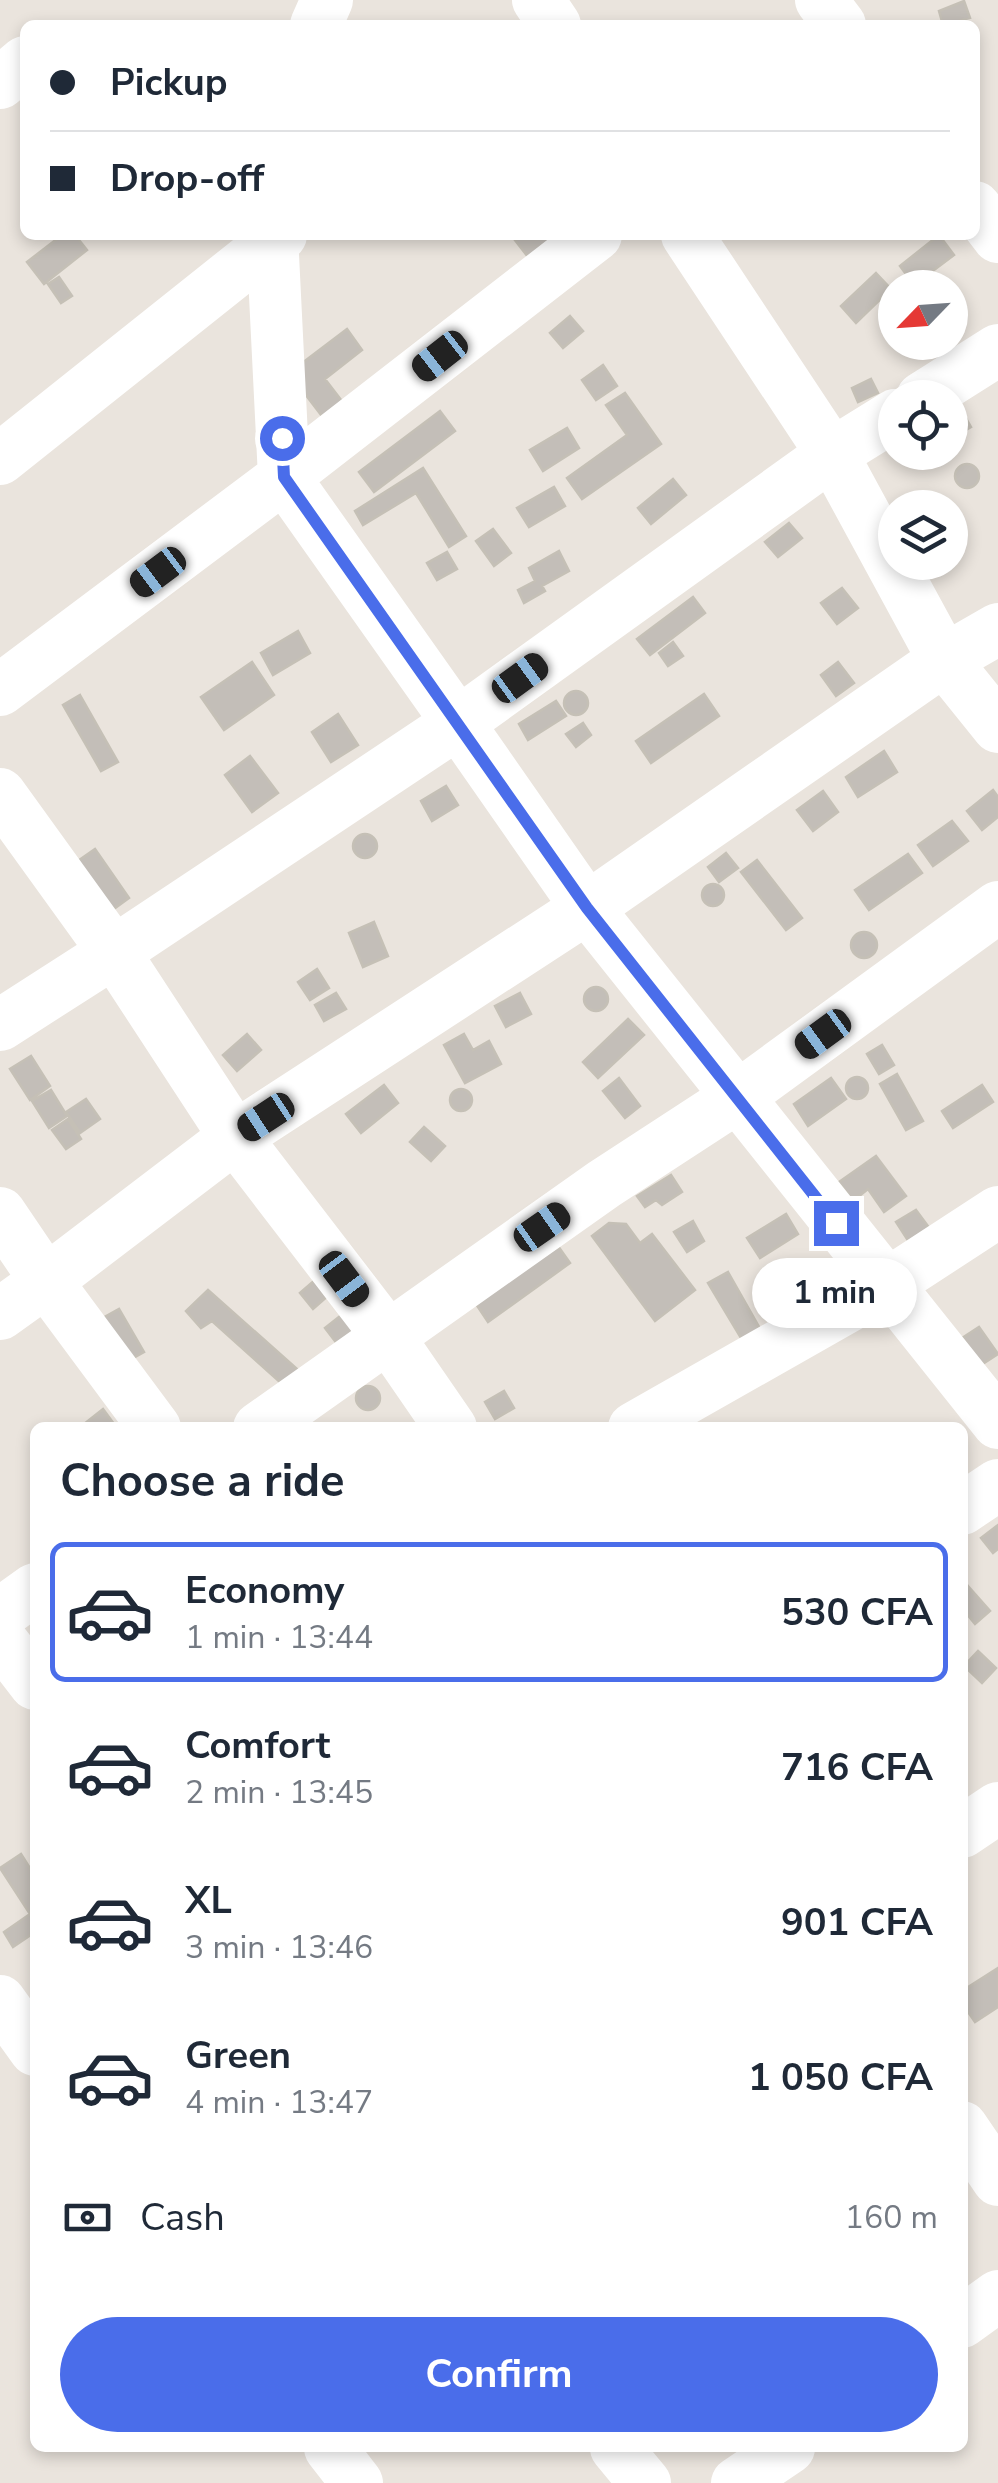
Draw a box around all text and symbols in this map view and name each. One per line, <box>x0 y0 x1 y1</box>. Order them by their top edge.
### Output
text: Pickup <box>110 57 228 108</box>
text: Drop-off <box>110 153 264 204</box>
north arrow <box>878 270 968 360</box>
map controls <box>878 270 968 580</box>
car <box>407 326 473 386</box>
button: locate <box>878 380 968 470</box>
route start <box>260 416 305 461</box>
button: layers <box>878 490 968 580</box>
car <box>125 542 191 602</box>
car <box>487 648 553 708</box>
car <box>790 1004 856 1064</box>
car <box>233 1088 299 1146</box>
car <box>509 1198 575 1256</box>
route end <box>814 1201 859 1246</box>
car <box>314 1246 374 1312</box>
callout: 1 min <box>754 1258 918 1328</box>
text: 1 min <box>793 1271 876 1314</box>
text: Choose a ride <box>60 1451 345 1512</box>
text: Economy <box>185 1565 344 1616</box>
icon: car <box>65 1567 155 1657</box>
text: 530 CFA <box>781 1587 933 1638</box>
text: 1 min · 13:44 <box>185 1616 373 1659</box>
text: Comfort <box>185 1720 330 1771</box>
icon: car <box>65 1722 155 1812</box>
text: 716 CFA <box>781 1742 933 1793</box>
text: 2 min · 13:45 <box>185 1771 373 1814</box>
text: XL <box>185 1875 232 1926</box>
icon: car <box>65 1877 155 1967</box>
text: 901 CFA <box>781 1897 933 1948</box>
text: 3 min · 13:46 <box>185 1926 373 1969</box>
text: Green <box>185 2030 291 2081</box>
icon: car <box>65 2032 155 2122</box>
text: 1 050 CFA <box>748 2052 933 2103</box>
text: 4 min · 13:47 <box>185 2081 373 2124</box>
icon: cash <box>60 2190 115 2245</box>
text: Cash <box>140 2192 225 2243</box>
text: 160 m <box>845 2196 938 2239</box>
button: Confirm <box>60 2317 938 2432</box>

